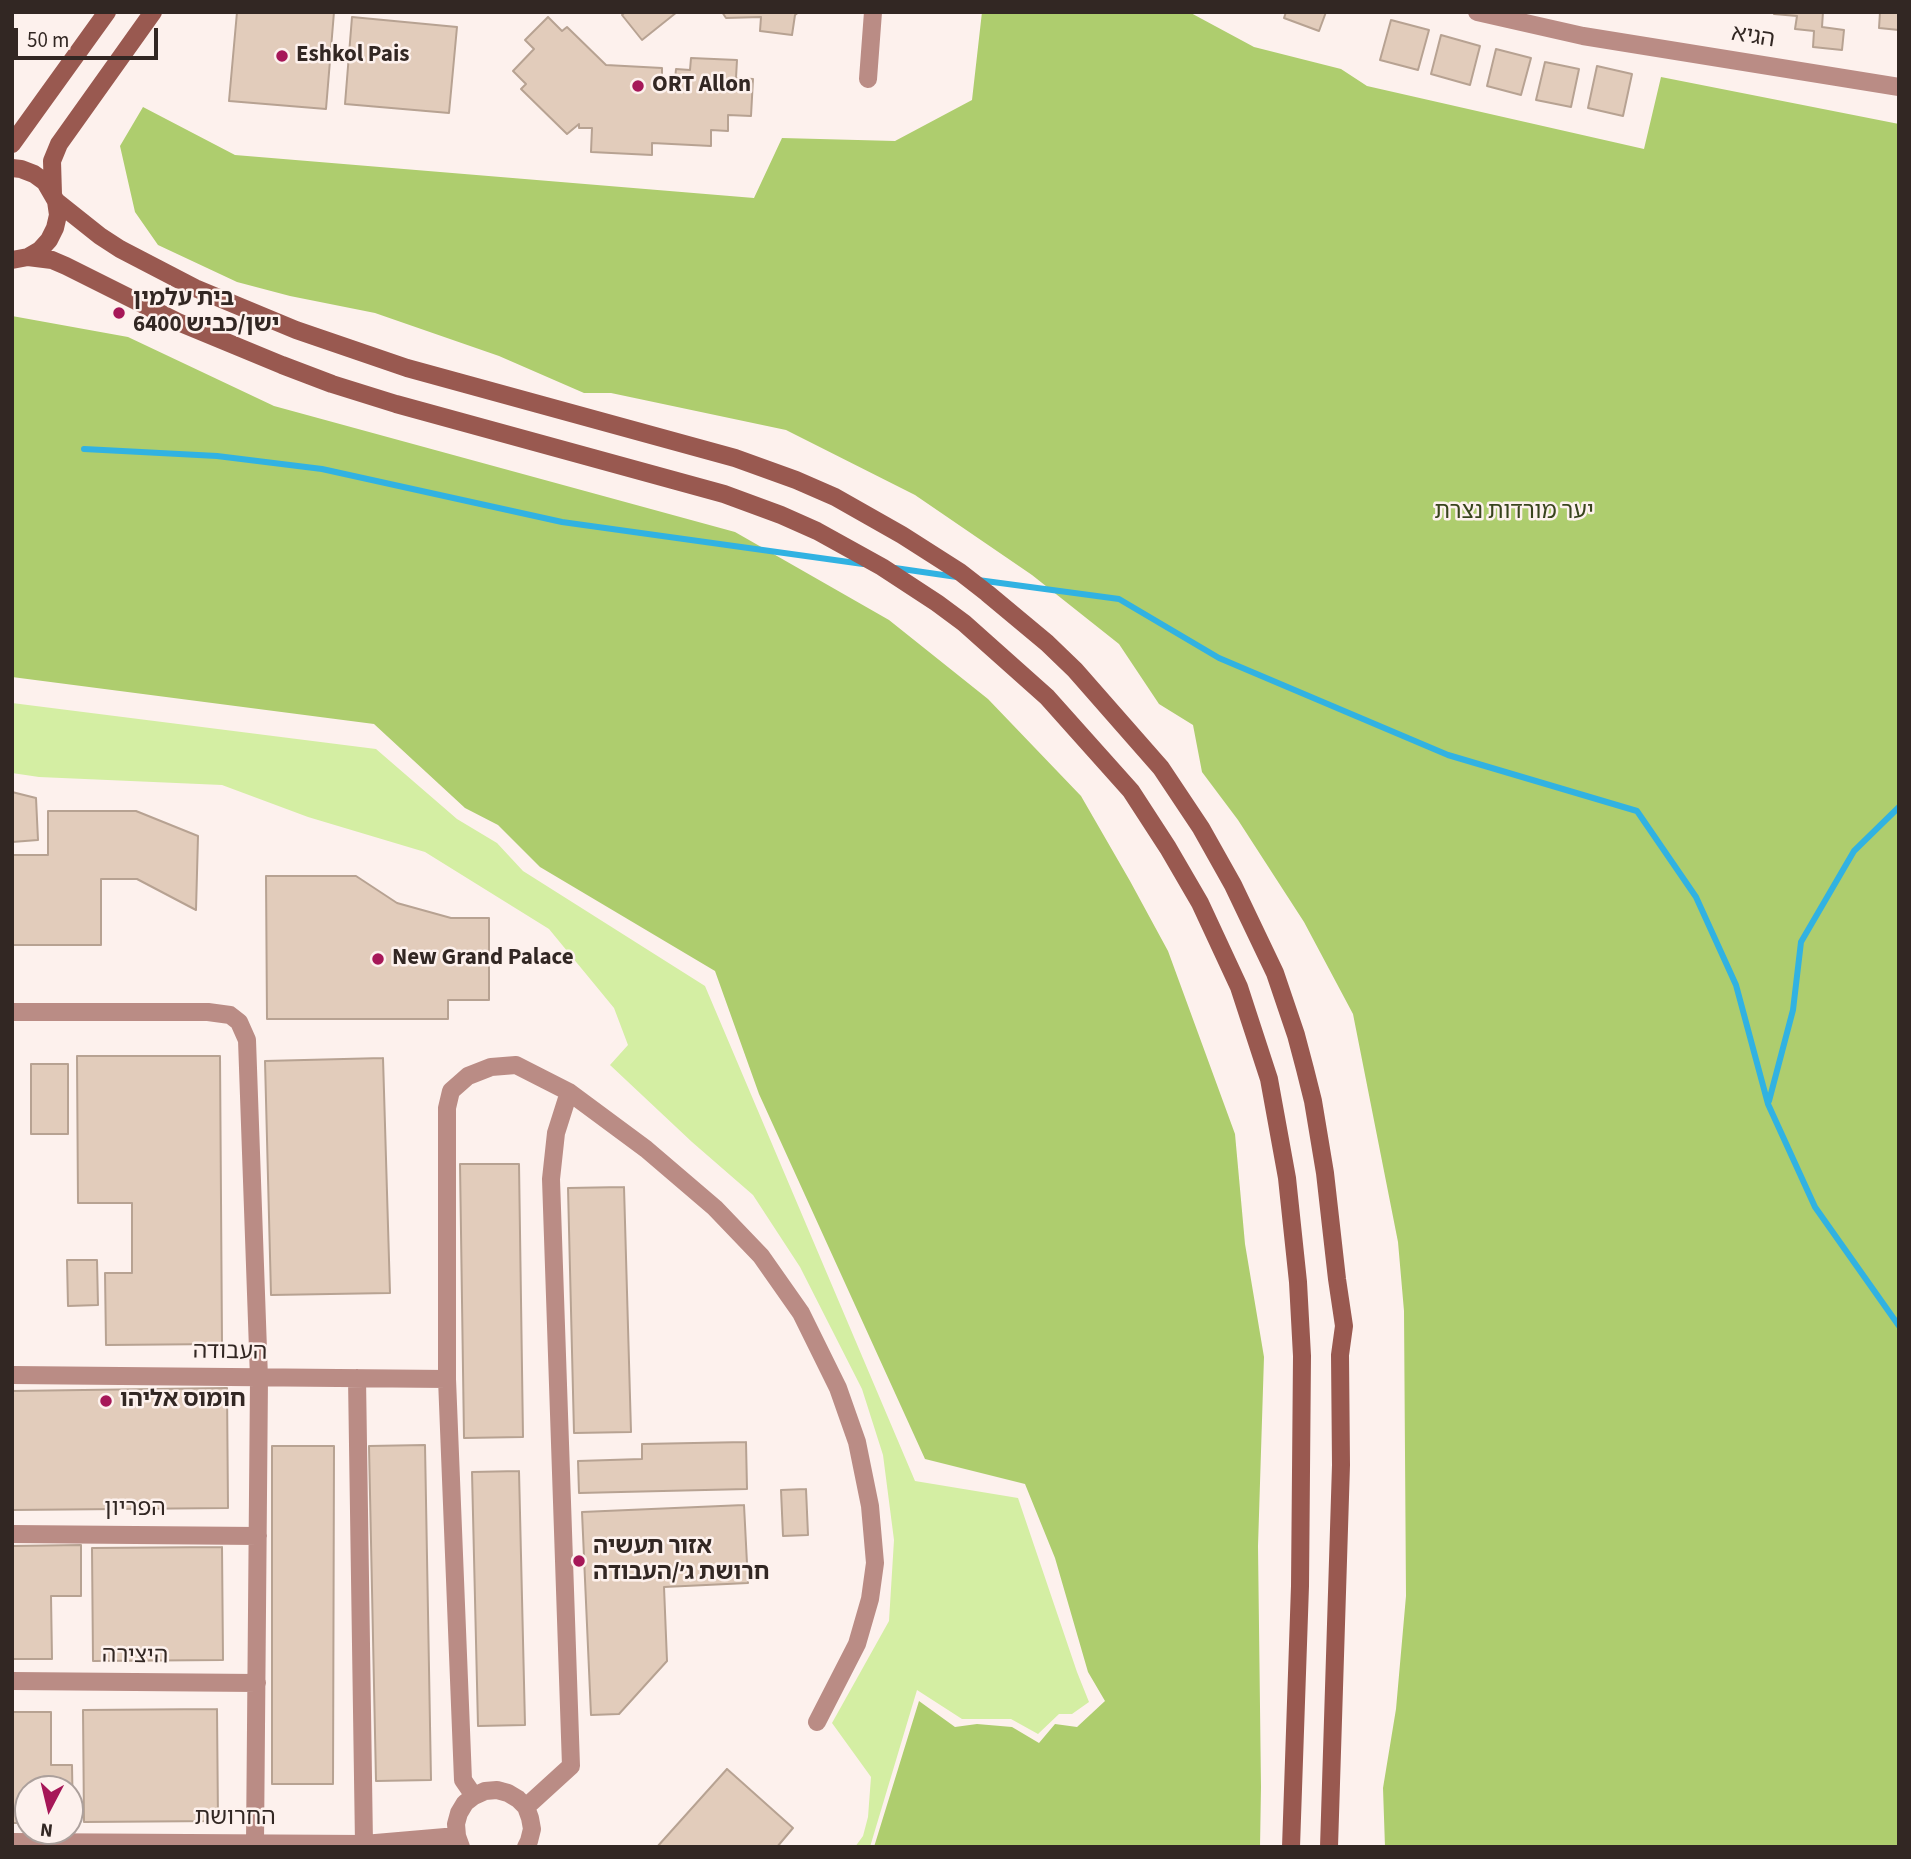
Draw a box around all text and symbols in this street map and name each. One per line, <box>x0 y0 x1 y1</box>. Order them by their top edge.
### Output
scale bar <box>18 14 161 58</box>
street label: הגיא <box>1729 21 1777 55</box>
text: 50 m <box>27 25 69 55</box>
place label: Eshkol Pais <box>296 42 409 70</box>
marker: Eshkol Pais <box>274 48 290 64</box>
place label: ORT Allon <box>652 72 751 100</box>
marker: ORT Allon <box>630 78 646 94</box>
place label: בית עלמין ישן/כביש 6400 <box>133 286 279 340</box>
marker: בית עלמין ישן/כביש 6400 <box>111 305 127 321</box>
park label: יער מורדות נצרת <box>1434 499 1594 527</box>
place label: New Grand Palace <box>392 945 574 973</box>
marker: New Grand Palace <box>370 951 386 967</box>
street label: העבודה <box>192 1339 268 1367</box>
place label: חומוס אליהו <box>120 1387 246 1415</box>
marker: חומוס אליהו <box>98 1393 114 1409</box>
street label: הפריון <box>104 1496 166 1524</box>
place label: אזור תעשיה חרושת ג׳/העבודה <box>593 1534 770 1588</box>
marker: אזור תעשיה חרושת ג׳/העבודה <box>571 1553 587 1569</box>
street label: היצירה <box>102 1643 168 1671</box>
north arrow <box>14 1775 84 1845</box>
street label: החרושת <box>194 1805 276 1833</box>
text: N <box>39 1815 55 1844</box>

